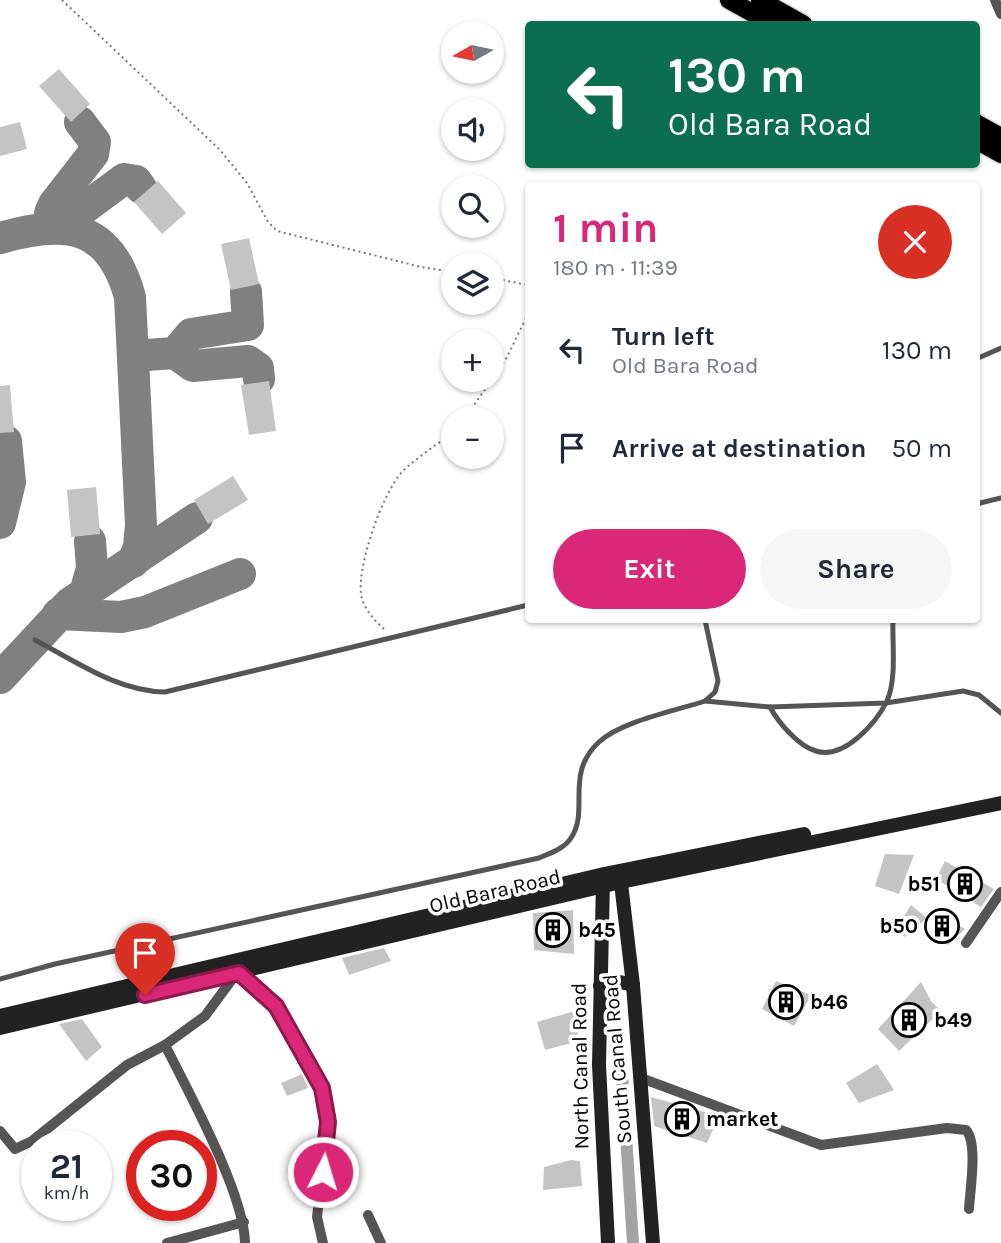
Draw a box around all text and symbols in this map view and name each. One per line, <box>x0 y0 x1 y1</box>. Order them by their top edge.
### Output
north arrow <box>441 21 504 84</box>
map controls <box>441 21 504 469</box>
text: 130 m <box>668 47 806 104</box>
icon: left <box>553 49 644 140</box>
button: sound <box>441 98 504 161</box>
text: Old Bara Road <box>668 106 872 143</box>
button: search <box>441 175 504 238</box>
text: 1 min <box>553 203 658 253</box>
button: close <box>878 205 952 279</box>
button: layers <box>441 252 504 315</box>
text: 180 m · 11:39 <box>553 254 678 281</box>
text: Turn left <box>612 321 714 352</box>
button: + <box>441 329 504 392</box>
icon: left <box>553 331 591 369</box>
text: 130 m <box>882 335 952 366</box>
text: Old Bara Road <box>612 352 759 379</box>
button: − <box>441 406 504 469</box>
icon: arrive <box>553 429 591 467</box>
text: Arrive at destination <box>612 433 866 464</box>
text: 50 m <box>891 433 952 464</box>
button: Exit <box>553 529 746 609</box>
button: Share <box>760 529 952 609</box>
street label: Old Bara Road <box>427 864 563 918</box>
building icon: b51 <box>946 865 984 903</box>
place label: b51 <box>907 872 940 896</box>
building icon: b50 <box>923 907 961 945</box>
building icon: b45 <box>534 911 572 949</box>
place label: b50 <box>880 914 918 938</box>
place label: b45 <box>578 918 616 942</box>
pin <box>115 923 175 995</box>
icon: arrive <box>126 934 164 972</box>
street label: South Canal Road <box>598 973 636 1145</box>
street label: North Canal Road <box>567 982 593 1150</box>
building icon: b46 <box>767 983 805 1021</box>
place label: b46 <box>810 990 848 1014</box>
building icon: b49 <box>890 1001 928 1039</box>
place label: b49 <box>934 1008 972 1032</box>
building icon: market <box>663 1100 701 1138</box>
place label: market <box>706 1107 778 1131</box>
speed limit sign: 30 <box>126 1130 217 1221</box>
position arrow <box>286 1135 360 1209</box>
text: 21 <box>50 1146 83 1187</box>
text: km/h <box>44 1182 89 1204</box>

